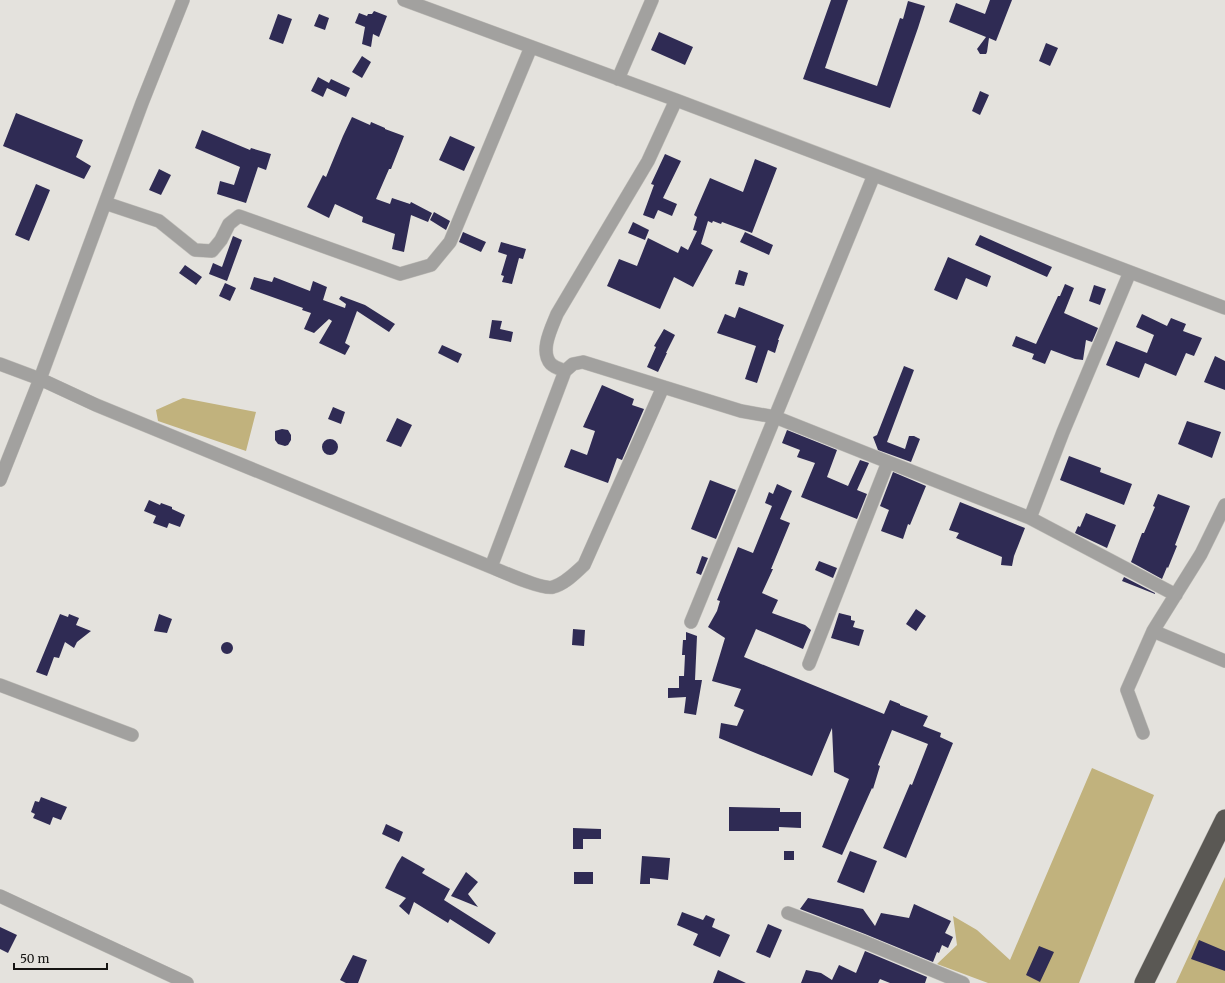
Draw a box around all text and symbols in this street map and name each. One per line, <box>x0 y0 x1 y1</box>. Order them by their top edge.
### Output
scale bar <box>14 945 107 971</box>
text: 50 m <box>20 951 49 966</box>

